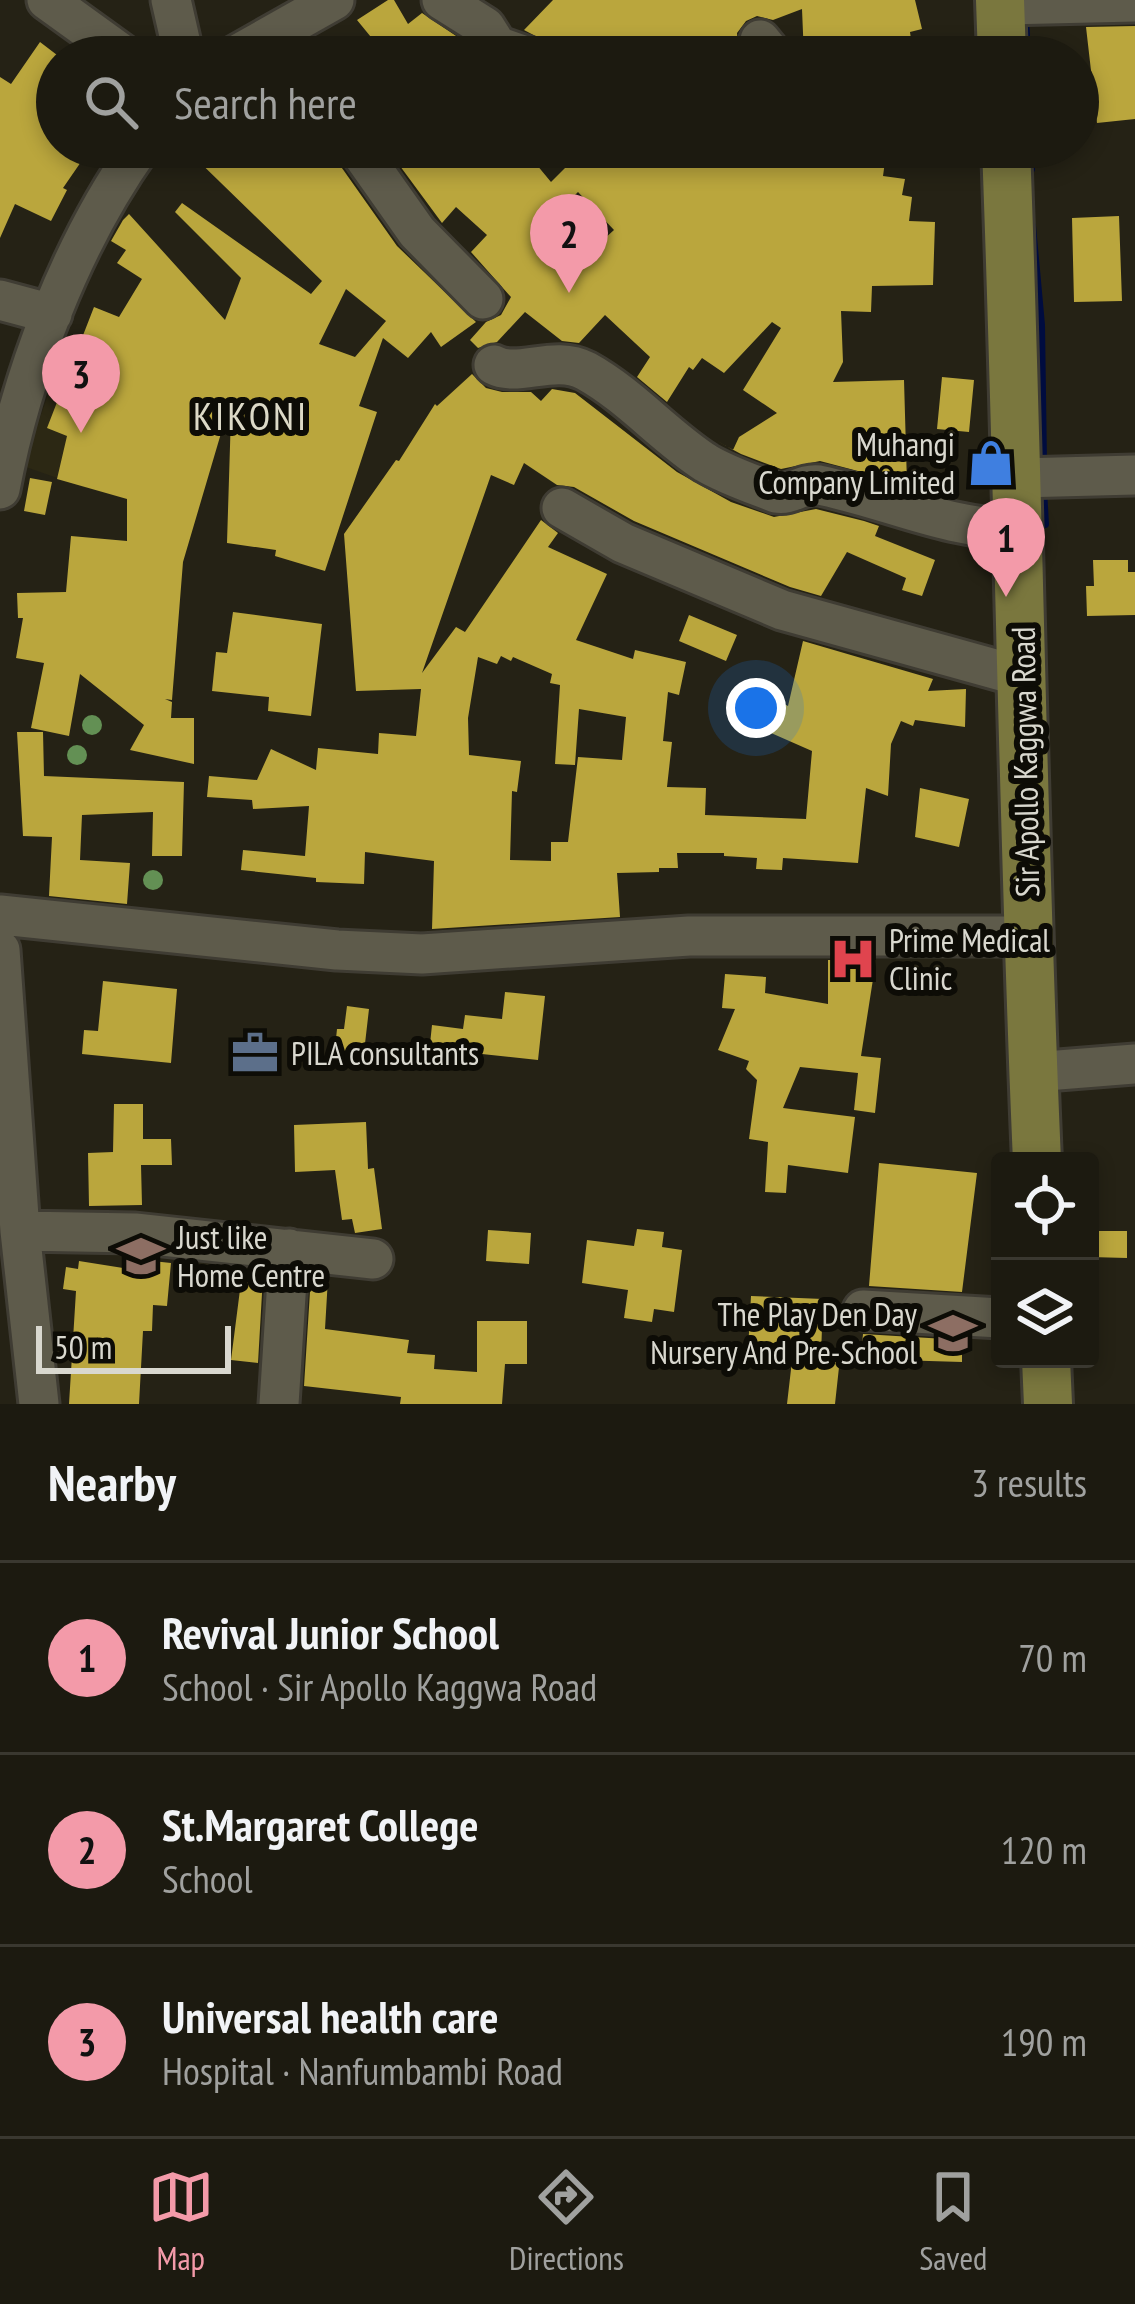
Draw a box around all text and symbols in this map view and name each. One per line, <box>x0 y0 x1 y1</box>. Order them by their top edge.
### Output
search box <box>36 36 1099 168</box>
icon: search <box>78 69 144 135</box>
text: Search here <box>174 73 357 131</box>
pin: 2 <box>530 194 608 293</box>
pin: 3 <box>42 334 120 433</box>
district label: KIKONI <box>193 390 309 441</box>
place label: Muhangi Company Limited <box>758 422 955 503</box>
shop icon: Muhangi Company Limited <box>966 438 1016 488</box>
pin: 1 <box>967 498 1045 597</box>
street label: Sir Apollo Kaggwa Road <box>1001 626 1048 898</box>
your location <box>726 678 786 738</box>
place label: Prime Medical Clinic <box>889 918 1050 999</box>
hospital icon: Prime Medical Clinic <box>828 934 878 984</box>
office icon: PILA consultants <box>230 1028 280 1078</box>
place label: PILA consultants <box>291 1031 479 1074</box>
map controls <box>991 1152 1099 1368</box>
button: locate <box>991 1152 1099 1260</box>
place label: Just like Home Centre <box>176 1215 325 1296</box>
school or university icon: Just like Home Centre <box>116 1231 166 1281</box>
button: layers <box>991 1260 1099 1368</box>
place label: The Play Den Day Nursery And Pre-School <box>650 1292 918 1373</box>
school or university icon: The Play Den Day Nursery And Pre-School <box>928 1308 978 1358</box>
scale bar <box>36 1320 231 1373</box>
text: 50 m <box>54 1325 112 1368</box>
text: Nearby <box>48 1449 176 1515</box>
text: 3 results <box>971 1457 1087 1508</box>
text: Revival Junior School <box>162 1603 499 1661</box>
text: 1 <box>78 1632 96 1683</box>
text: 70 m <box>1018 1632 1087 1683</box>
text: School · Sir Apollo Kaggwa Road <box>162 1661 597 1712</box>
text: St.Margaret College <box>162 1795 478 1853</box>
text: 2 <box>78 1824 96 1875</box>
text: 120 m <box>1001 1824 1087 1875</box>
text: School <box>162 1853 253 1904</box>
text: Universal health care <box>162 1987 498 2045</box>
text: 3 <box>78 2016 96 2067</box>
text: 190 m <box>1001 2016 1087 2067</box>
text: Hospital · Nanfumbambi Road <box>162 2045 563 2096</box>
tab: Map <box>148 2164 214 2279</box>
tab: Directions <box>509 2164 624 2279</box>
tab: Saved <box>919 2164 987 2279</box>

